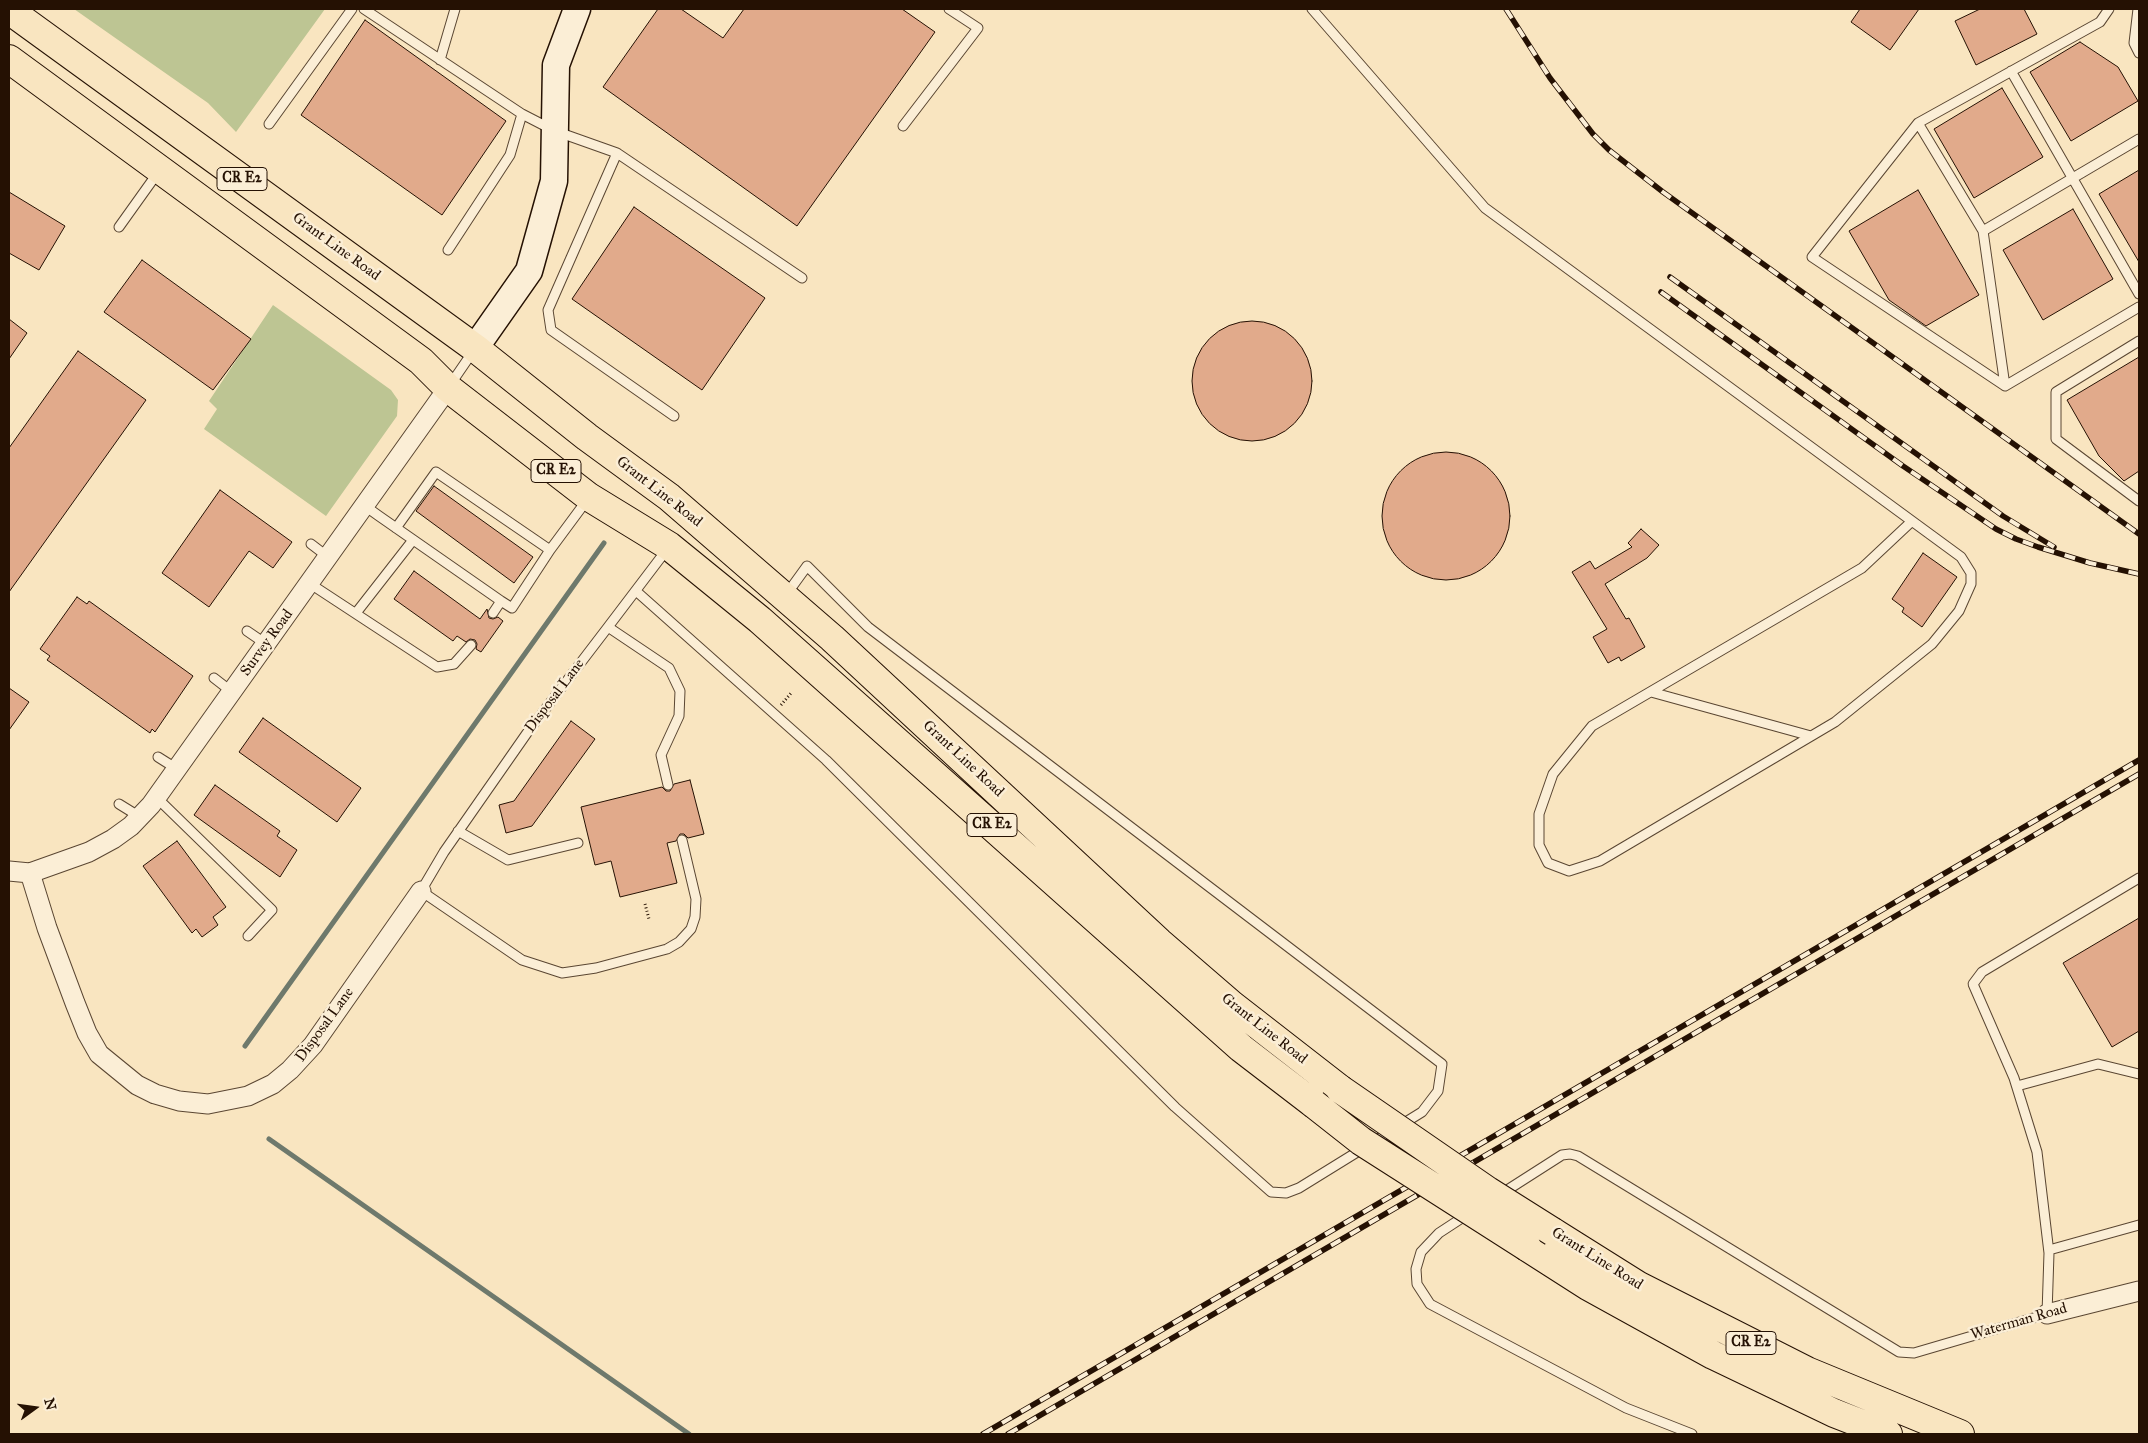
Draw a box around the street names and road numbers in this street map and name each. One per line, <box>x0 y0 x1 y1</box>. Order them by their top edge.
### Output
road number: CR E2 <box>217 168 267 190</box>
street label: Grant Line Road <box>289 209 383 285</box>
street label: Grant Line Road <box>612 453 706 531</box>
road number: CR E2 <box>531 460 581 482</box>
street label: Survey Road <box>237 606 297 680</box>
street label: Disposal Lane <box>521 656 589 736</box>
street label: Grant Line Road <box>919 717 1007 801</box>
road number: CR E2 <box>967 814 1017 836</box>
street label: Disposal Lane <box>292 984 358 1066</box>
street label: Grant Line Road <box>1217 990 1311 1068</box>
street label: Grant Line Road <box>1548 1224 1646 1294</box>
street label: Waterman Road <box>1969 1300 2069 1344</box>
road number: CR E2 <box>1726 1332 1776 1355</box>

